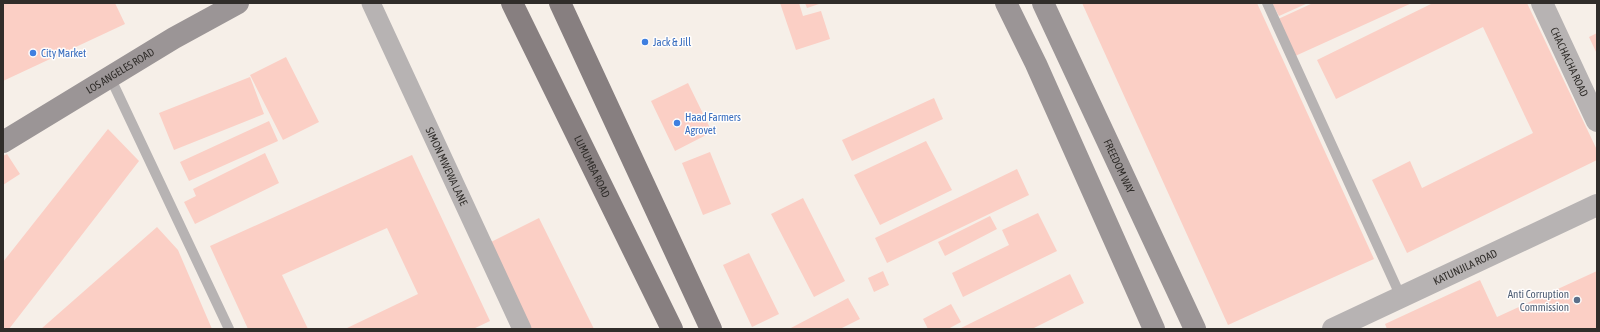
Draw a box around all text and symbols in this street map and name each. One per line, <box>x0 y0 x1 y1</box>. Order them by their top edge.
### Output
street label: CHACHACHA ROAD <box>1548 25 1591 99</box>
place label: Jack & Jill <box>653 36 691 48</box>
marker: Jack & Jill <box>640 37 650 47</box>
street label: LOS ANGELES ROAD <box>84 46 156 96</box>
place label: City Market <box>41 47 86 59</box>
marker: City Market <box>28 48 38 58</box>
place label: Haad Farmers Agrovet <box>685 111 741 136</box>
marker: Haad Farmers Agrovet <box>672 118 682 128</box>
street label: SIMON MWEWA LANE <box>423 125 470 208</box>
street label: LUMUMBA ROAD <box>572 133 612 199</box>
street label: FREEDOM WAY <box>1101 137 1137 195</box>
street label: KATUNJILA ROAD <box>1431 247 1499 287</box>
place label: Anti Corruption Commission <box>1508 288 1569 313</box>
marker: Anti Corruption Commission <box>1572 295 1582 305</box>

